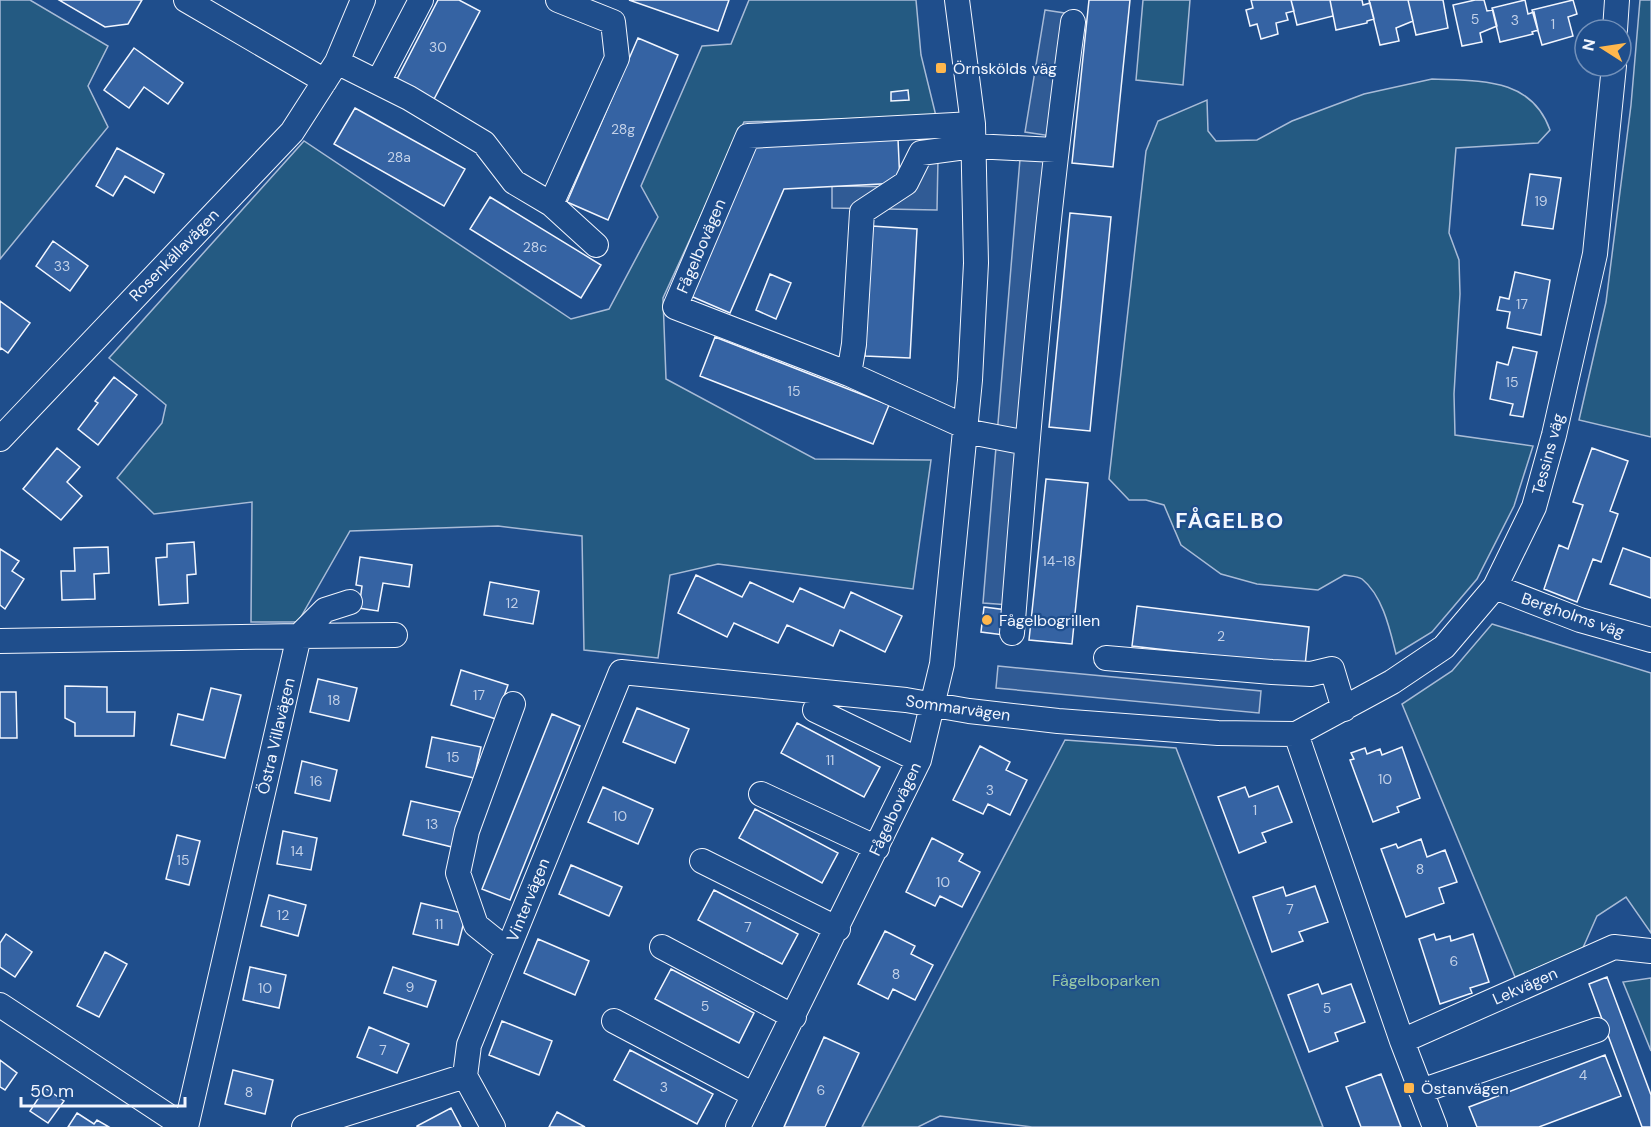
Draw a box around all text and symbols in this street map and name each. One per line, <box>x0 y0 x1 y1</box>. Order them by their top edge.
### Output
house number: 5 <box>1471 10 1479 28</box>
house number: 3 <box>1511 11 1519 29</box>
house number: 1 <box>1551 15 1555 33</box>
north arrow <box>1573 18 1633 78</box>
text: N <box>1577 37 1600 53</box>
house number: 30 <box>429 38 447 56</box>
place label: Örnskölds väg <box>953 58 1057 79</box>
marker: Örnskölds väg <box>934 61 948 75</box>
house number: 28g <box>611 120 635 138</box>
house number: 28a <box>387 148 411 166</box>
house number: 19 <box>1534 192 1548 210</box>
street label: Fågelbovägen <box>672 196 730 296</box>
street label: Rosenkällavägen <box>125 204 223 306</box>
house number: 28c <box>523 238 547 256</box>
house number: 33 <box>54 257 70 275</box>
house number: 17 <box>1516 295 1528 313</box>
house number: 15 <box>1506 373 1518 391</box>
house number: 15 <box>788 382 800 400</box>
street label: Tessins väg <box>1527 411 1569 497</box>
district label: FÅGELBO <box>1175 506 1285 535</box>
house number: 14-18 <box>1042 552 1076 570</box>
street label: Bergholms väg <box>1519 588 1627 643</box>
house number: 12 <box>506 594 518 612</box>
place label: Fågelbogrillen <box>999 610 1100 631</box>
marker: Fågelbogrillen <box>980 613 994 627</box>
house number: 2 <box>1217 627 1225 645</box>
street label: Östra Villavägen <box>252 676 300 796</box>
house number: 17 <box>473 686 485 704</box>
street label: Sommarvägen <box>904 690 1012 726</box>
house number: 18 <box>328 691 340 709</box>
house number: 15 <box>447 748 459 766</box>
house number: 11 <box>826 751 834 769</box>
street label: Fågelbovägen <box>864 759 926 859</box>
house number: 10 <box>1378 770 1392 788</box>
house number: 16 <box>309 772 323 790</box>
house number: 3 <box>986 781 994 799</box>
house number: 1 <box>1253 801 1257 819</box>
house number: 10 <box>613 807 627 825</box>
house number: 13 <box>426 815 438 833</box>
house number: 14 <box>291 842 304 860</box>
house number: 15 <box>177 851 189 869</box>
street label: Vintervägen <box>502 855 554 945</box>
house number: 8 <box>1416 860 1424 878</box>
house number: 10 <box>936 873 950 891</box>
house number: 7 <box>1286 900 1294 918</box>
house number: 12 <box>277 906 289 924</box>
house number: 11 <box>435 915 443 933</box>
house number: 7 <box>744 918 752 936</box>
house number: 6 <box>1450 952 1458 970</box>
street label: Lekvägen <box>1489 962 1561 1010</box>
house number: 8 <box>892 965 900 983</box>
park label: Fågelboparken <box>1052 970 1160 991</box>
house number: 9 <box>406 978 415 996</box>
house number: 10 <box>258 979 272 997</box>
house number: 5 <box>701 997 709 1015</box>
house number: 5 <box>1323 999 1331 1017</box>
house number: 7 <box>379 1041 387 1059</box>
house number: 4 <box>1579 1066 1588 1084</box>
scale bar <box>21 1070 184 1108</box>
house number: 3 <box>660 1078 668 1096</box>
place label: Östanvägen <box>1421 1078 1509 1099</box>
text: 50 m <box>30 1079 74 1103</box>
house number: 6 <box>817 1081 825 1099</box>
marker: Östanvägen <box>1402 1081 1416 1095</box>
house number: 8 <box>245 1083 253 1101</box>

